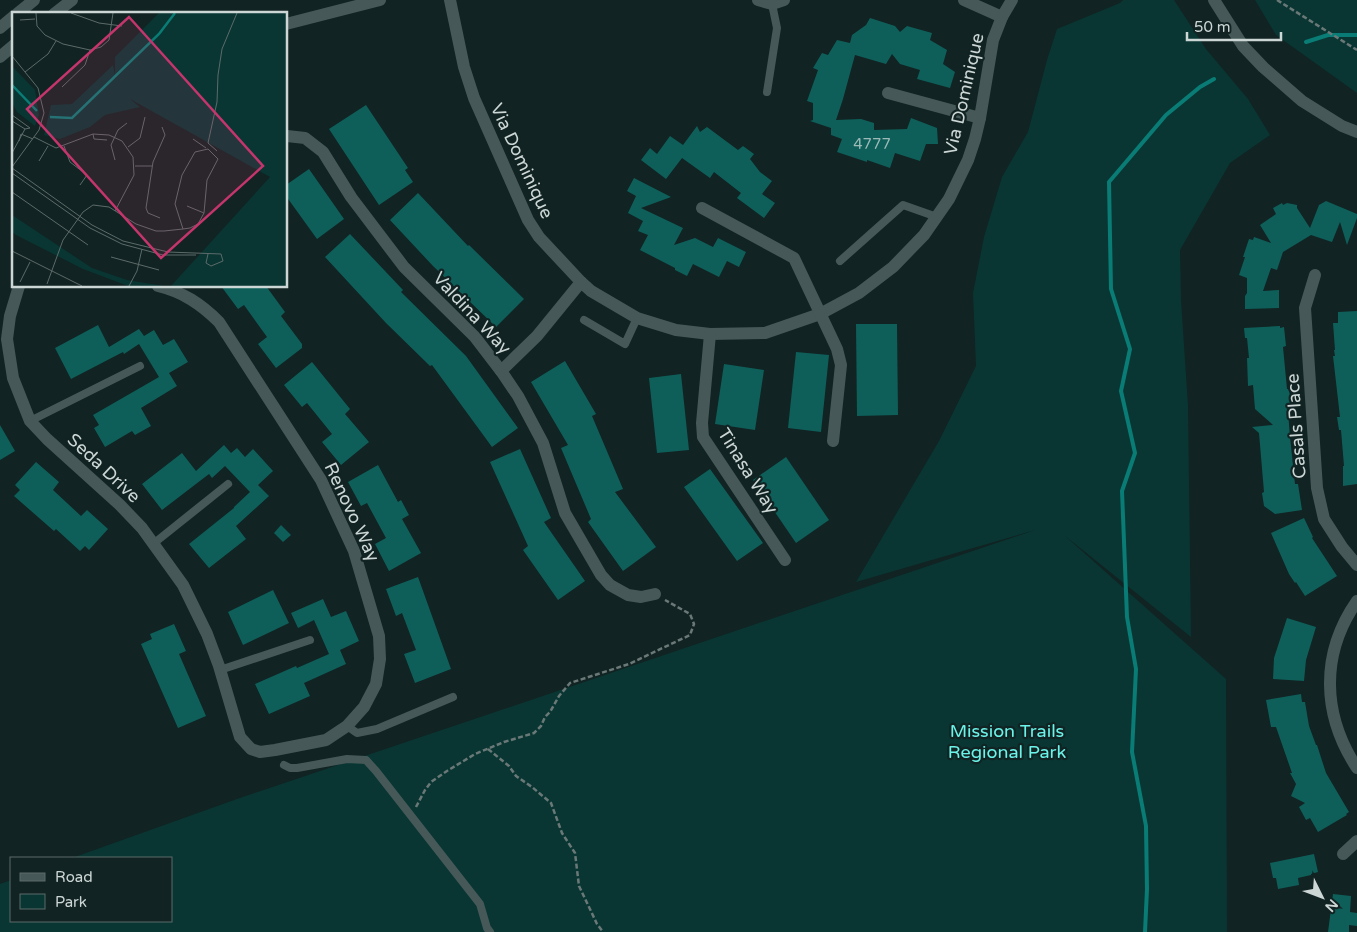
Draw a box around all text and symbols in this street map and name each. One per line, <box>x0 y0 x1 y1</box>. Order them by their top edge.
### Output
scale bar <box>1187 10 1281 42</box>
inset map <box>12 12 288 288</box>
text: 50 m <box>1194 18 1231 36</box>
street label: Via Dominique <box>939 31 989 157</box>
street label: Via Dominique <box>486 100 558 222</box>
house number: 4777 <box>853 135 891 153</box>
street label: Valdina Way <box>428 267 516 359</box>
street label: Casals Place <box>1281 373 1311 479</box>
street label: Tinasa Way <box>713 424 783 518</box>
street label: Seda Drive <box>63 429 145 507</box>
street label: Renovo Way <box>319 459 385 565</box>
park label: Mission Trails Regional Park <box>948 720 1066 763</box>
legend <box>10 857 172 922</box>
text: Road <box>55 868 93 886</box>
north arrow <box>1297 872 1347 922</box>
text: Park <box>55 893 87 911</box>
text: N <box>1321 895 1341 915</box>

